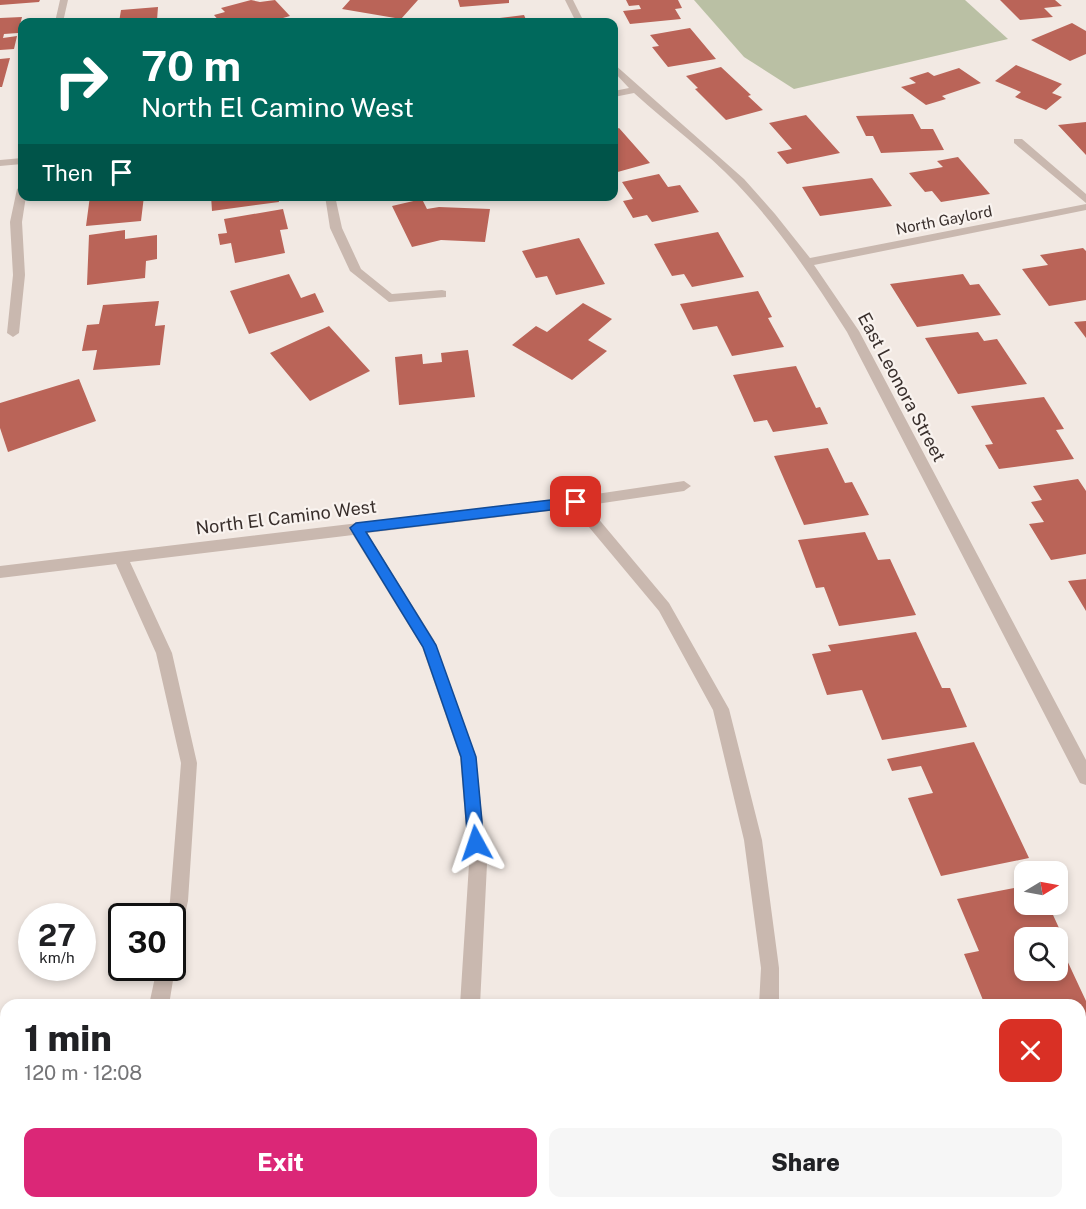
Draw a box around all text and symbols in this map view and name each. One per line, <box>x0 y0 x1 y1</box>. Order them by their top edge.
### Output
text: 70 m <box>141 41 241 90</box>
icon: right <box>42 42 120 120</box>
text: North El Camino West <box>141 91 414 123</box>
icon: arrive <box>105 156 138 189</box>
text: Then <box>42 160 93 186</box>
street label: North Gaylord <box>894 202 994 238</box>
street label: East Leonora Street <box>854 309 950 465</box>
pin <box>550 476 601 527</box>
icon: arrive <box>559 485 592 518</box>
street label: North El Camino West <box>194 495 378 539</box>
position arrow <box>444 811 508 875</box>
north arrow <box>1014 861 1068 915</box>
map controls <box>1014 861 1068 981</box>
speed limit sign: 30 <box>108 903 186 981</box>
text: 27 <box>38 917 76 953</box>
button: search <box>1014 927 1068 981</box>
text: km/h <box>39 949 75 966</box>
text: 1 min <box>24 1017 112 1059</box>
button: close <box>999 1019 1062 1082</box>
text: 120 m · 12:08 <box>24 1061 142 1085</box>
button: Exit <box>24 1128 537 1197</box>
button: Share <box>549 1128 1062 1197</box>

